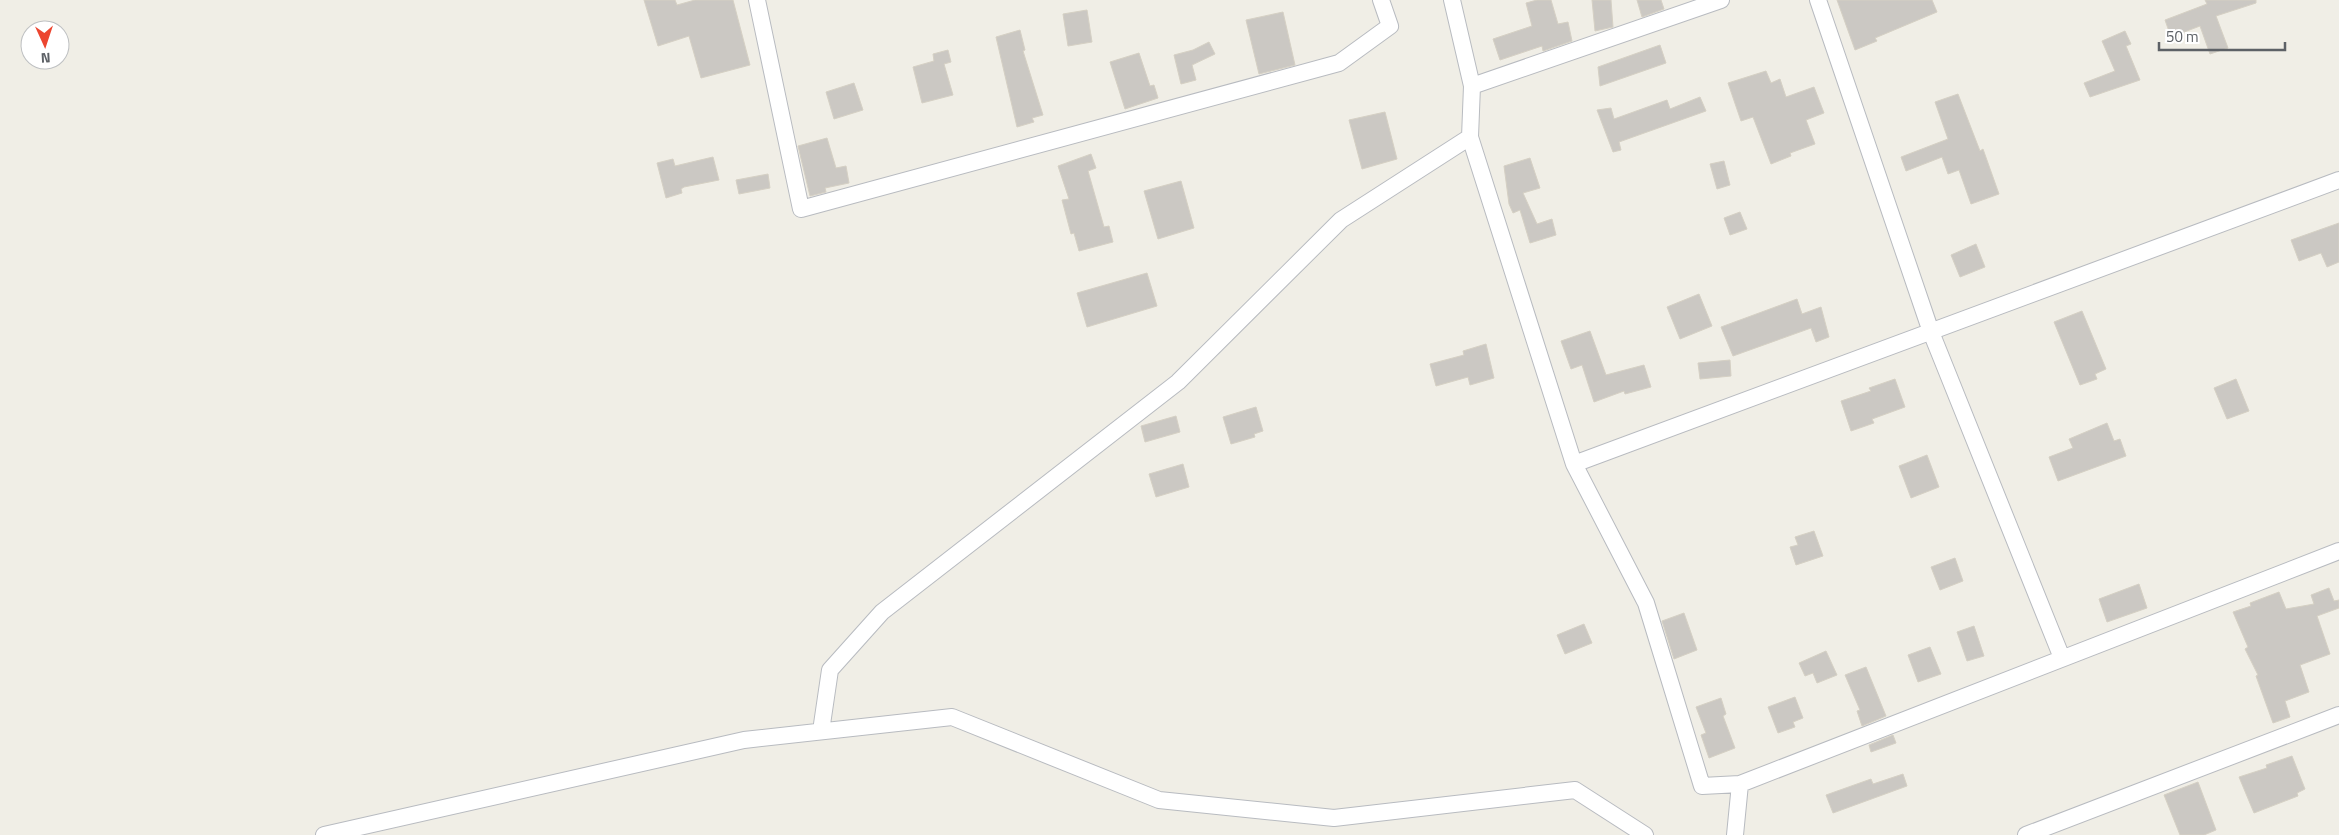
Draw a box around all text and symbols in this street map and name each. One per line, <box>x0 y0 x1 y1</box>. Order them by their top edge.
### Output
north arrow <box>20 20 70 70</box>
scale bar <box>2159 20 2285 52</box>
text: 50 m <box>2166 25 2199 48</box>
text: N <box>40 48 51 69</box>

